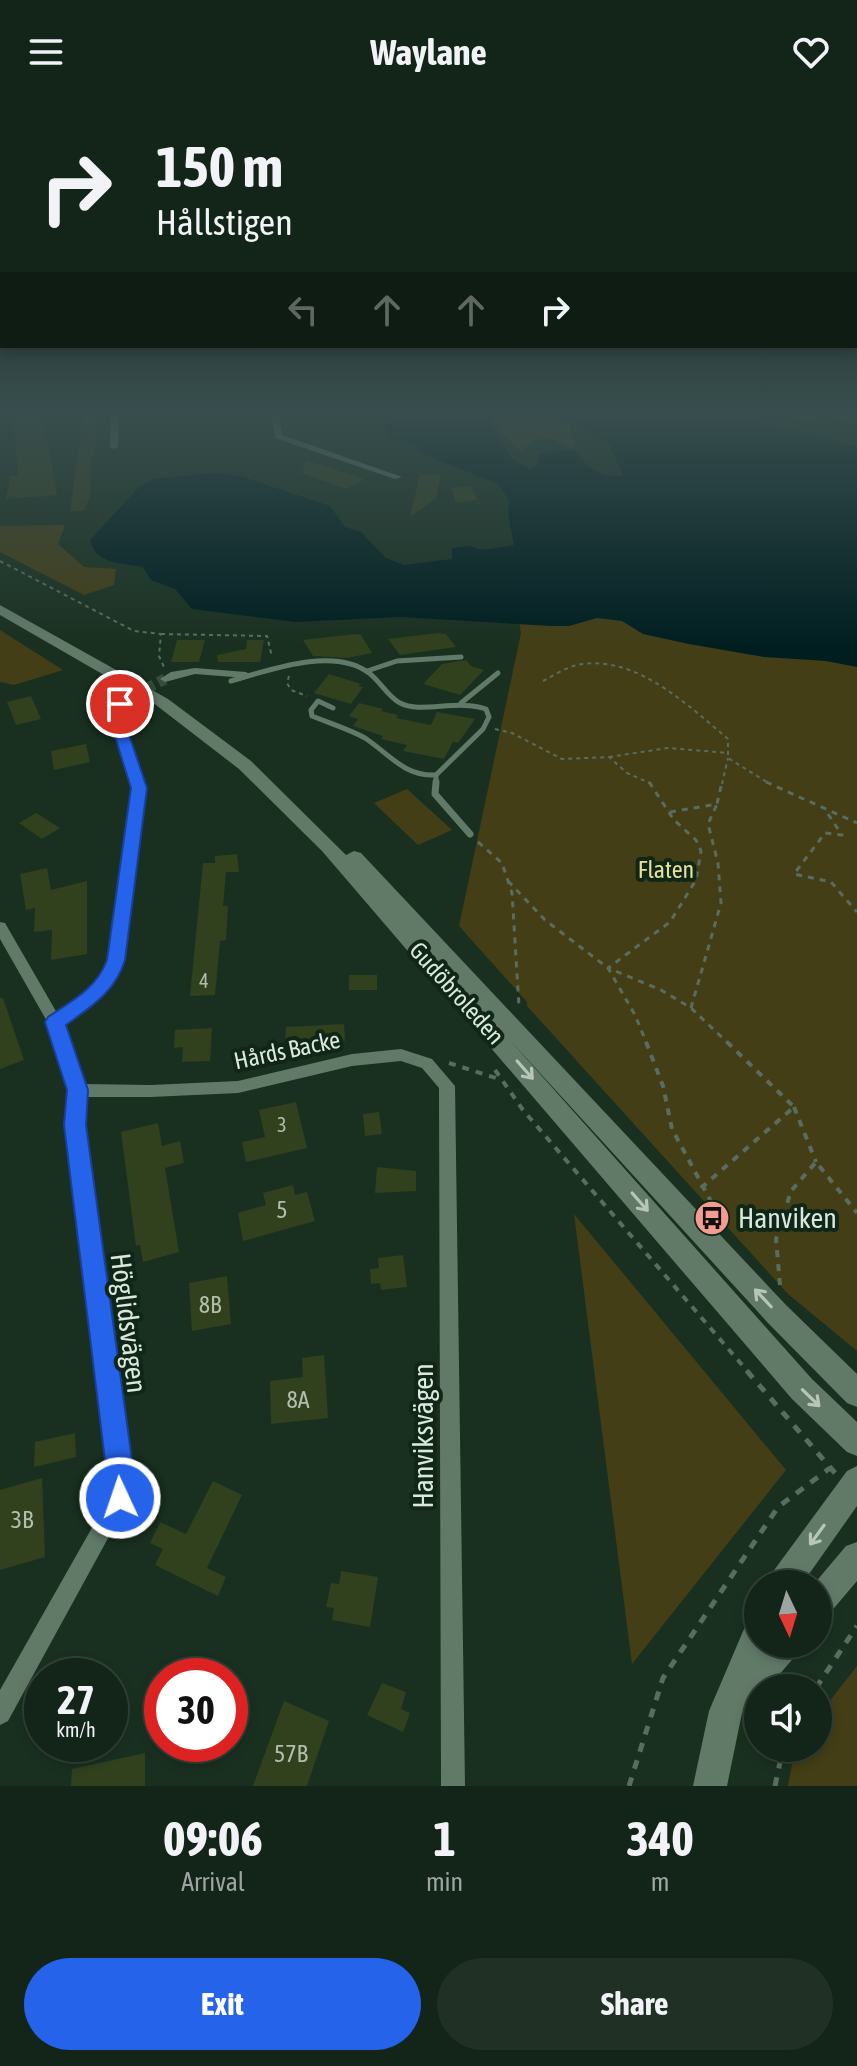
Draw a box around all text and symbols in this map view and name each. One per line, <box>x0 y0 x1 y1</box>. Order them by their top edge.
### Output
icon: menu <box>24 30 68 74</box>
icon: heart <box>789 30 833 74</box>
text: Waylane <box>370 31 487 73</box>
text: 150 m <box>156 135 283 199</box>
icon: right <box>24 136 128 240</box>
text: Hållstigen <box>156 201 293 243</box>
icon: left <box>281 288 325 332</box>
icon: ahead <box>365 288 409 332</box>
icon: ahead <box>449 288 493 332</box>
icon: right <box>533 288 577 332</box>
pin <box>86 670 154 738</box>
icon: arrive <box>98 682 142 726</box>
park label: Flaten <box>638 856 694 883</box>
street label: Gudöbroleden <box>404 937 510 1049</box>
house number: 4 <box>199 969 209 992</box>
street label: Hårds Backe <box>232 1026 342 1074</box>
one-way arrow <box>516 1060 534 1080</box>
house number: 3 <box>277 1113 287 1136</box>
one-way arrow <box>630 1192 648 1212</box>
house number: 5 <box>276 1196 288 1223</box>
bus stop icon: Hanviken <box>693 1199 731 1237</box>
place label: Hanviken <box>738 1202 837 1234</box>
street label: Höglidsvägen <box>105 1251 153 1395</box>
one-way arrow <box>753 1288 772 1308</box>
house number: 8B <box>199 1291 222 1318</box>
street label: Hanviksvägen <box>407 1363 439 1509</box>
house number: 8A <box>286 1386 310 1413</box>
one-way arrow <box>801 1388 821 1407</box>
position arrow <box>78 1456 162 1540</box>
house number: 3B <box>11 1506 34 1533</box>
one-way arrow <box>808 1524 825 1545</box>
north arrow <box>744 1570 832 1658</box>
map controls <box>744 1570 832 1762</box>
speed limit sign: 30 <box>144 1658 248 1762</box>
button: sound <box>744 1674 832 1762</box>
text: 27 <box>57 1677 95 1722</box>
text: km/h <box>56 1718 96 1741</box>
house number: 57B <box>274 1740 309 1767</box>
text: 09:06 <box>163 1811 263 1866</box>
text: 1 <box>433 1811 456 1866</box>
text: 340 <box>626 1811 694 1866</box>
text: Arrival <box>181 1867 245 1897</box>
text: min <box>426 1867 463 1897</box>
text: m <box>651 1867 669 1897</box>
button: Exit <box>24 1958 421 2050</box>
button: Share <box>437 1958 833 2050</box>

